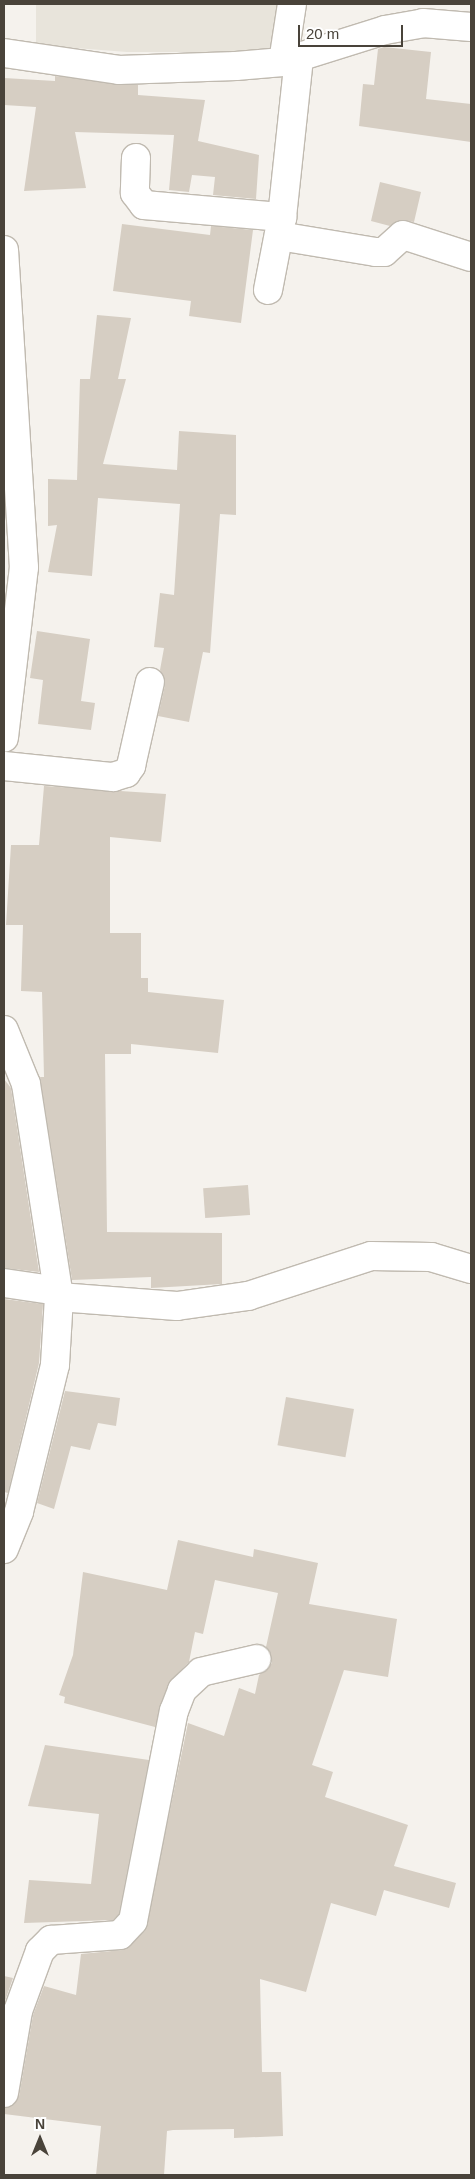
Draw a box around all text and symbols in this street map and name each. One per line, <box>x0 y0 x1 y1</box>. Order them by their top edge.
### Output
scale bar <box>300 15 405 47</box>
text: 20 m <box>306 25 339 42</box>
north arrow <box>15 2114 65 2164</box>
text: N <box>35 2116 45 2132</box>

